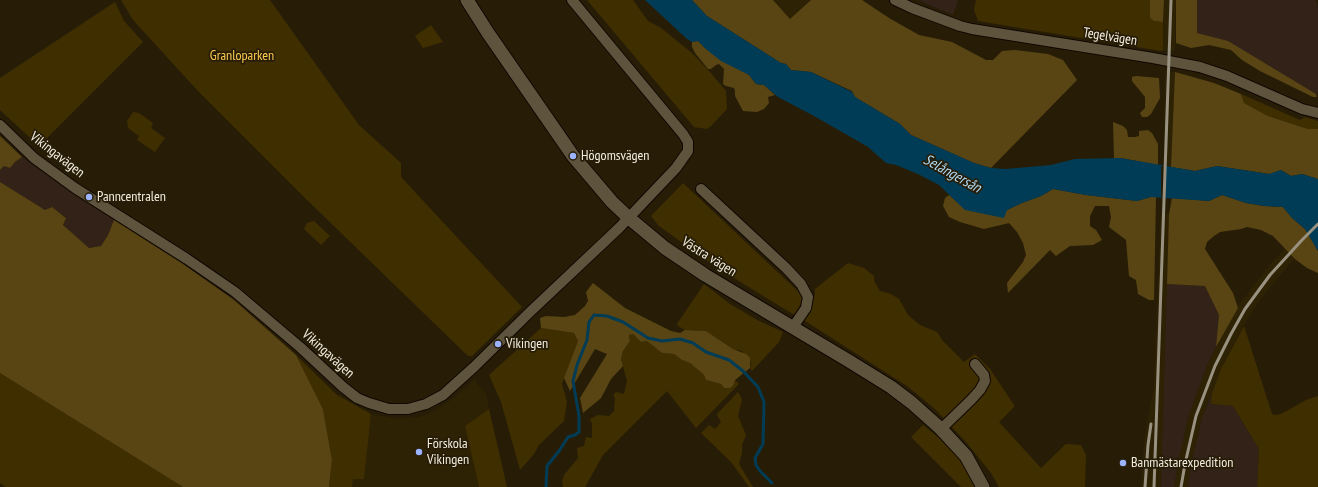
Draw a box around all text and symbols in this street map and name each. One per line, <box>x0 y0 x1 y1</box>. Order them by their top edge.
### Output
street label: Tegelvägen <box>1082 24 1138 50</box>
park label: Granloparken <box>210 48 274 64</box>
street label: Vikingavägen <box>26 128 88 182</box>
place label: Högomsvägen <box>581 148 650 164</box>
marker: Högomsvägen <box>568 151 578 161</box>
water label: Selångersån <box>920 151 984 197</box>
place label: Panncentralen <box>97 189 166 205</box>
marker: Panncentralen <box>84 192 94 202</box>
street label: Västra vägen <box>678 234 740 280</box>
street label: Vikingavägen <box>298 326 358 382</box>
place label: Vikingen <box>506 336 548 352</box>
marker: Vikingen <box>493 339 503 349</box>
place label: Förskola Vikingen <box>427 436 469 468</box>
marker: Förskola Vikingen <box>414 447 424 457</box>
place label: Banmästarexpedition <box>1131 455 1233 471</box>
marker: Banmästarexpedition <box>1118 458 1128 468</box>

